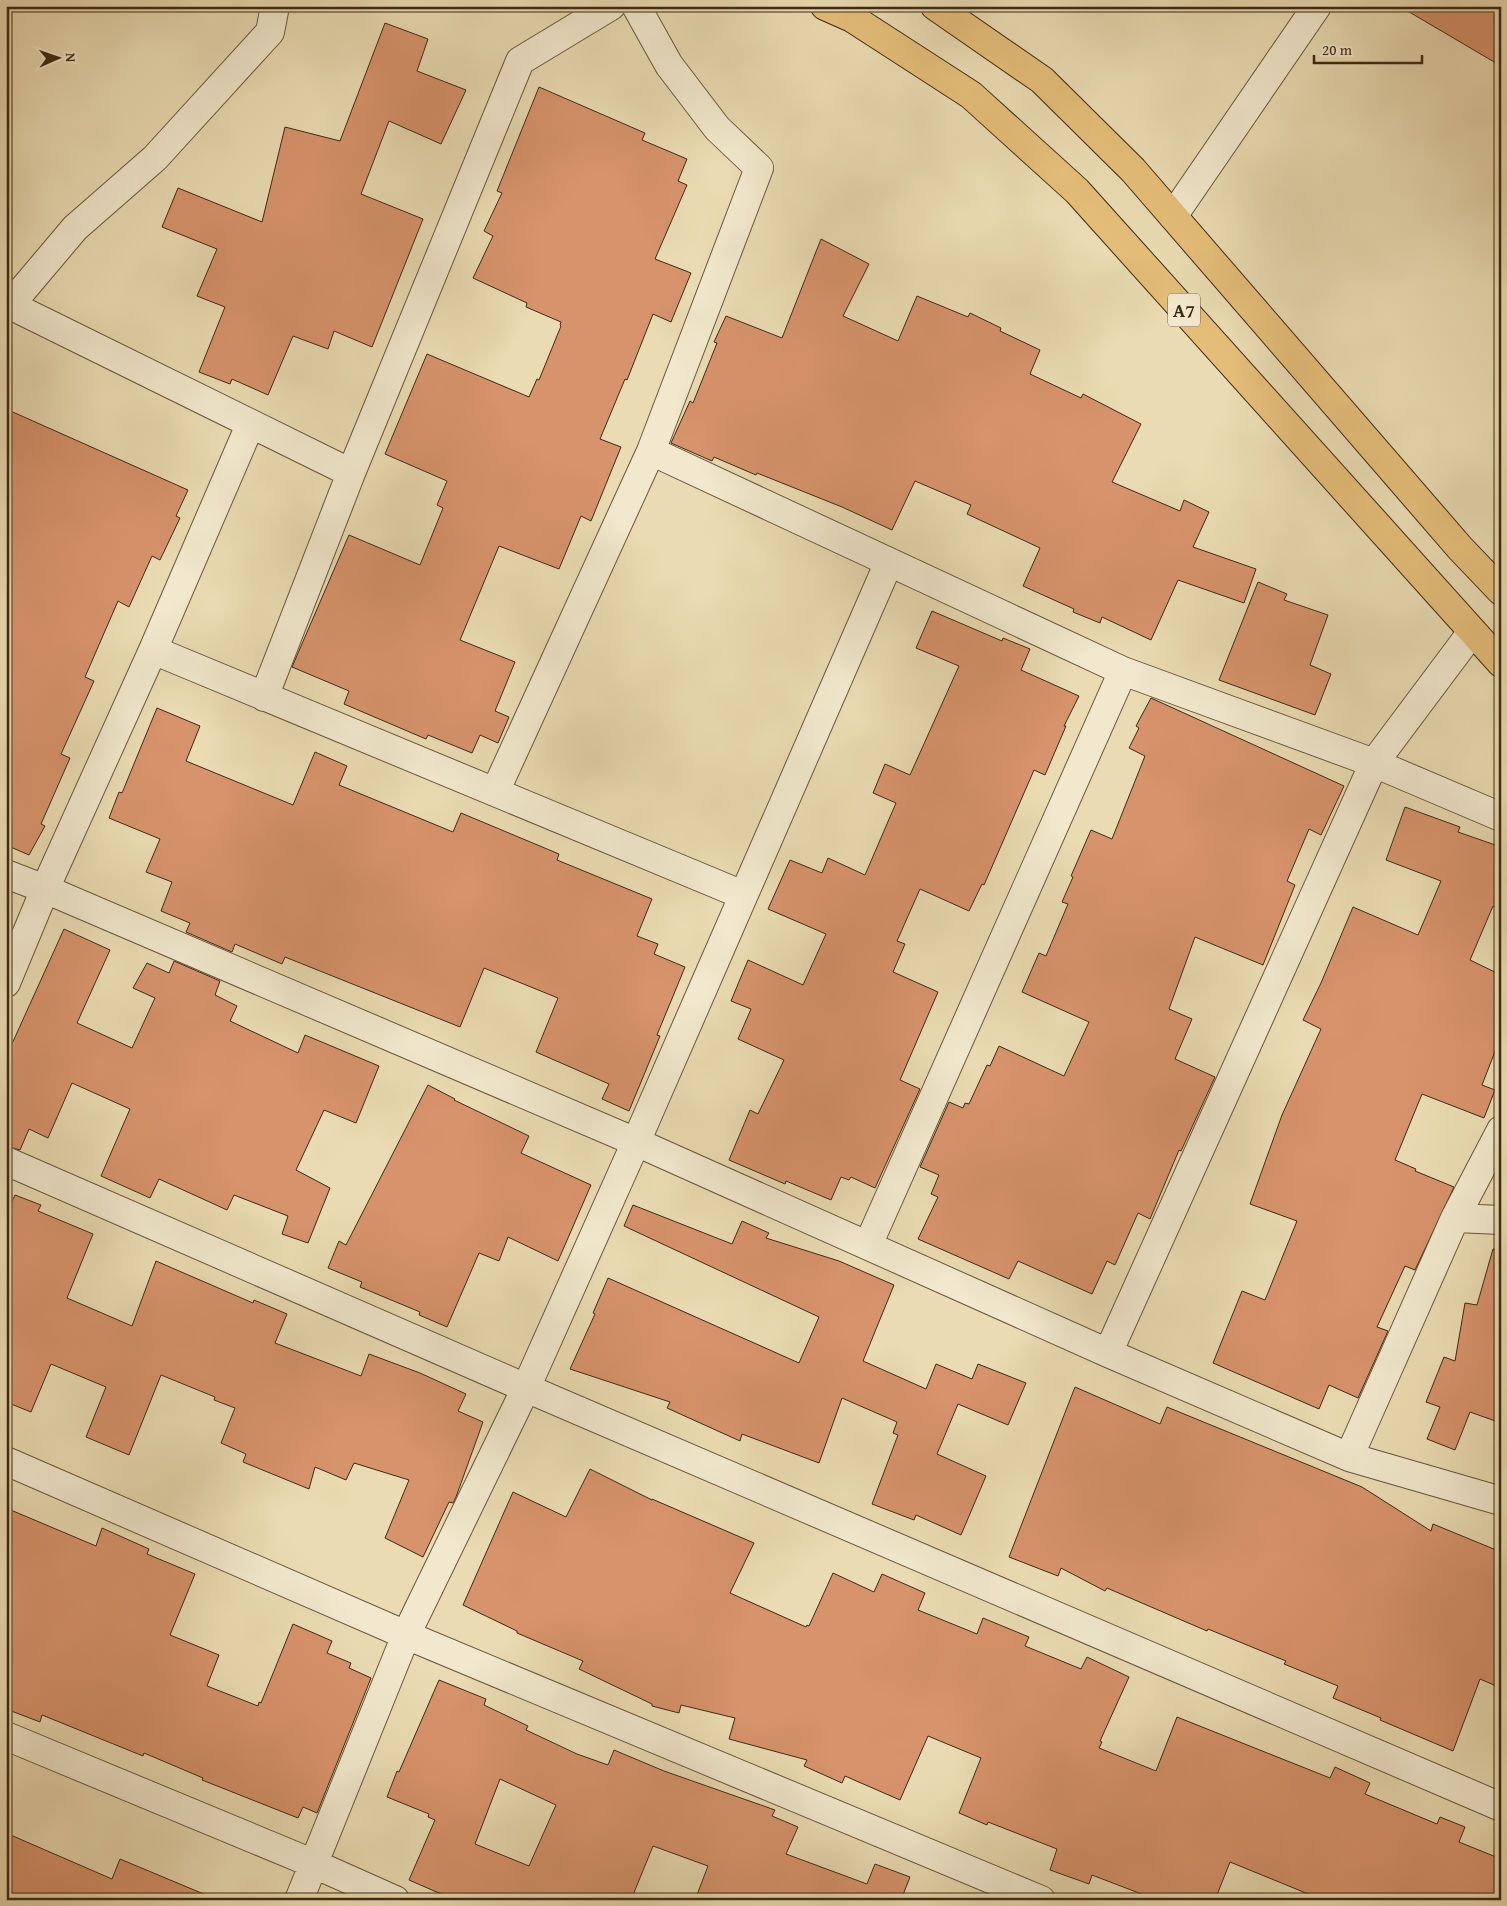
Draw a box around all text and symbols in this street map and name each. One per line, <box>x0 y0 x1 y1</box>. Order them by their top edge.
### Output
north arrow <box>32 32 82 82</box>
scale bar <box>1314 32 1422 64</box>
text: 20 m <box>1322 39 1353 60</box>
text: N <box>61 53 81 63</box>
road number: A7 <box>1168 294 1200 326</box>

